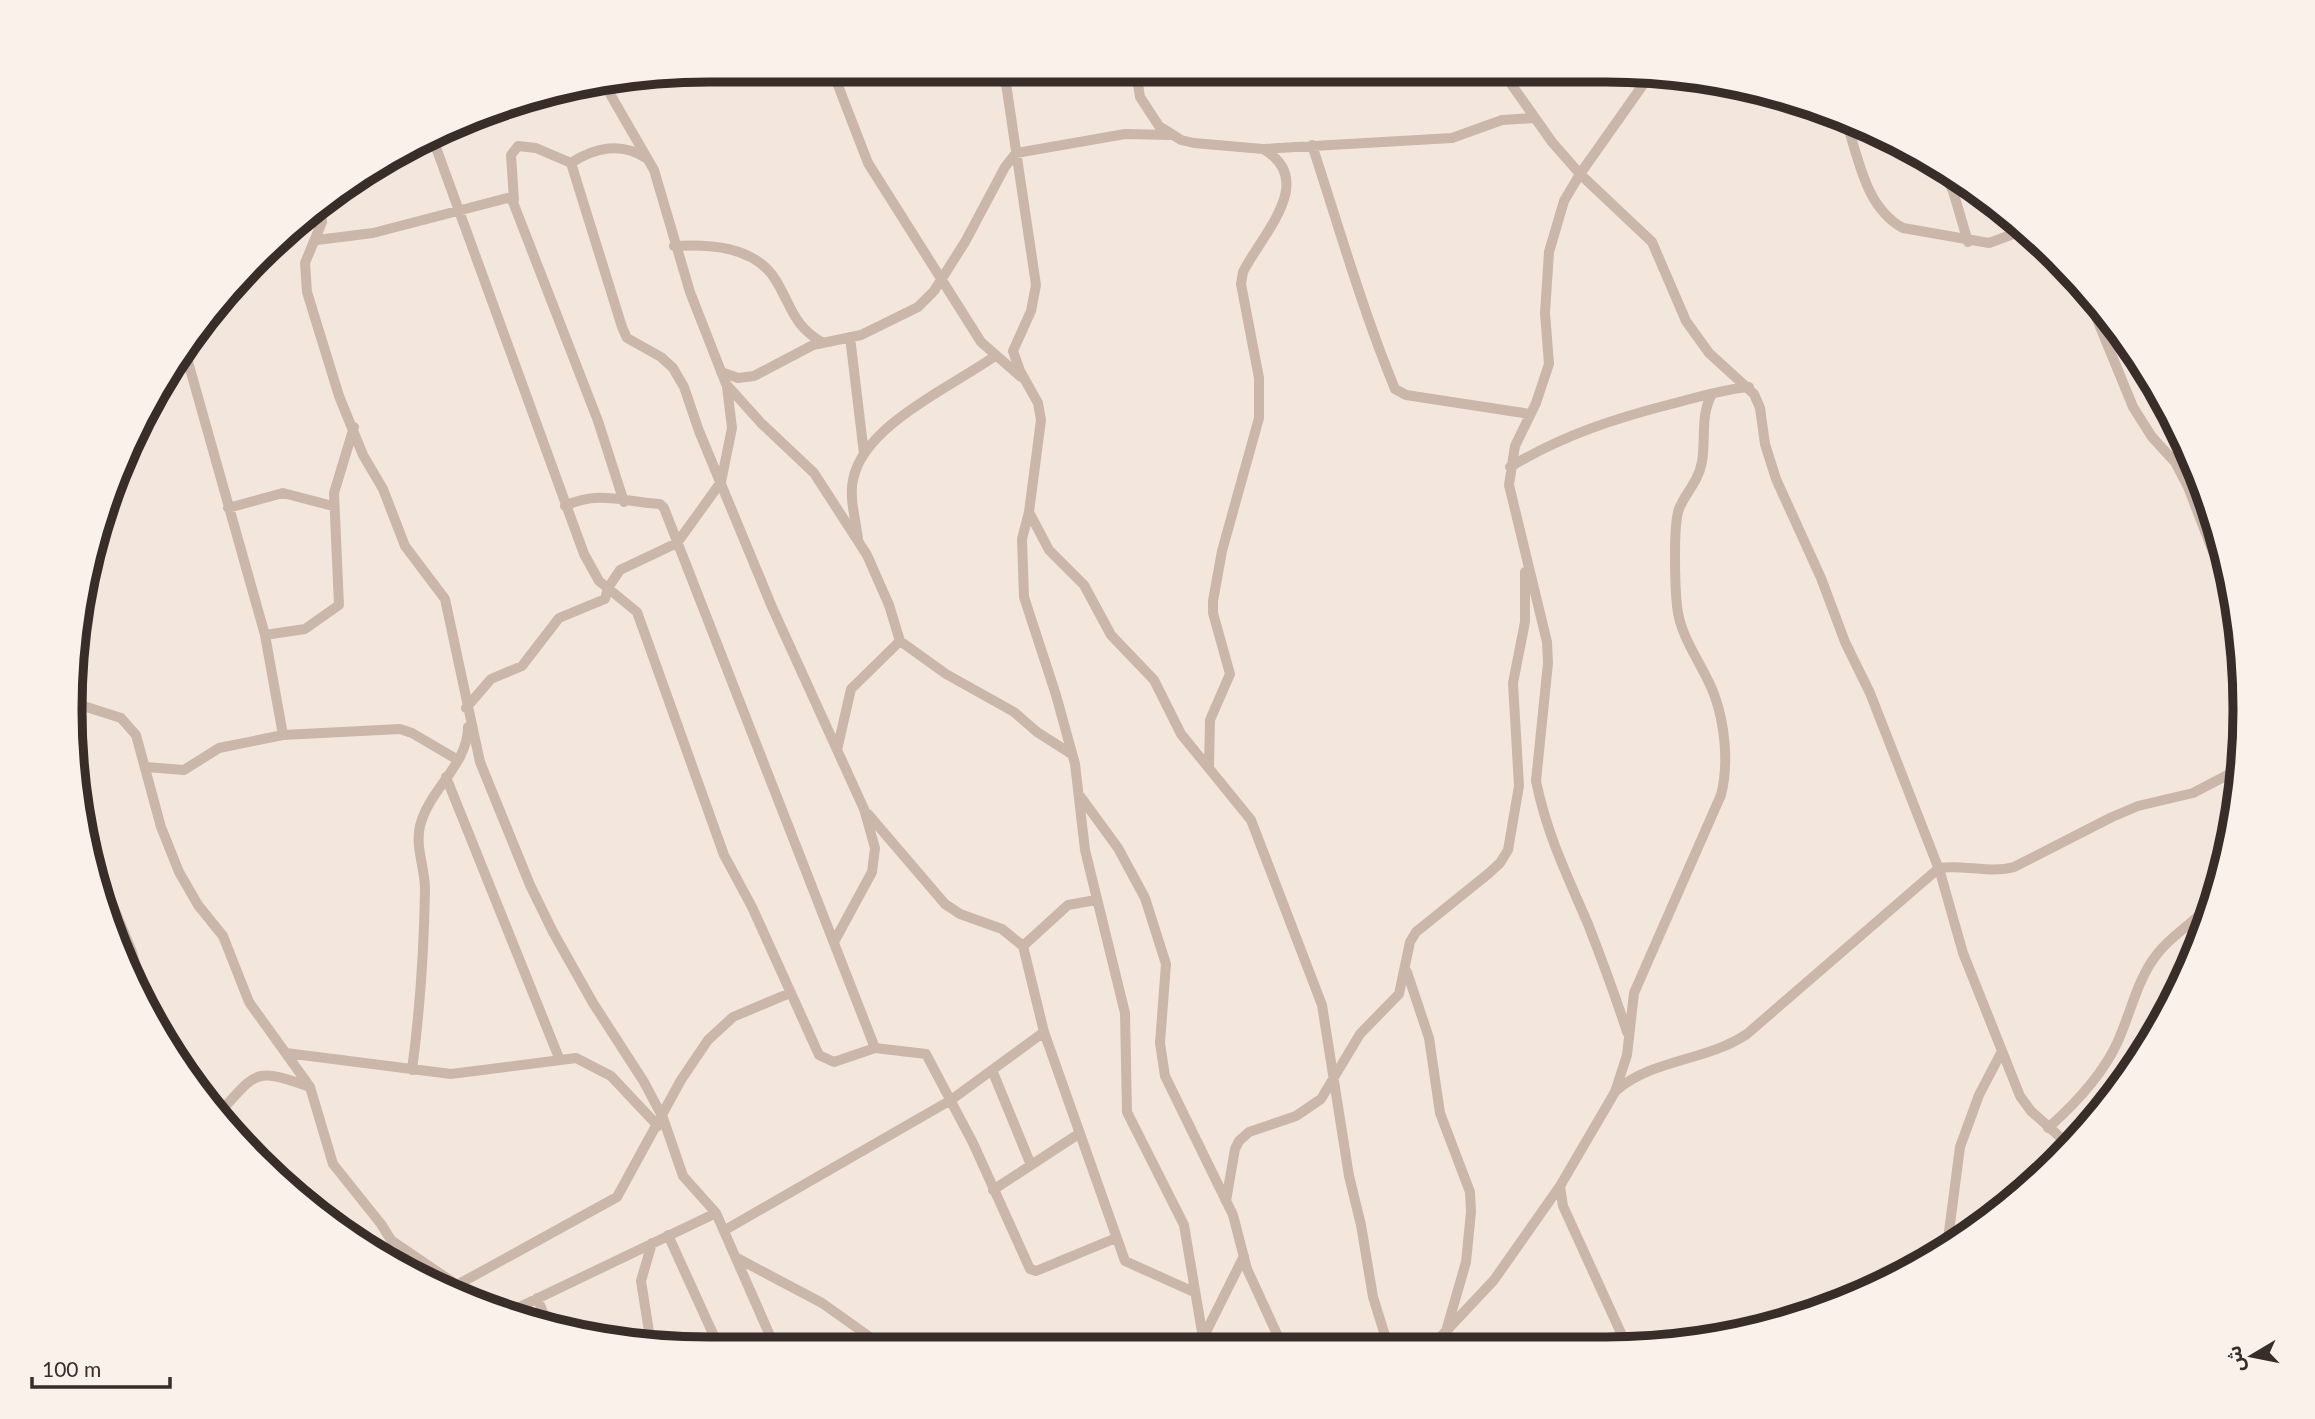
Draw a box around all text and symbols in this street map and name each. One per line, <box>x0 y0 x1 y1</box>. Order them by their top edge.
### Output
north arrow <box>2217 1321 2287 1391</box>
text: ش <box>2221 1344 2248 1374</box>
scale bar <box>32 1346 170 1390</box>
text: 100 m <box>42 1356 101 1381</box>

